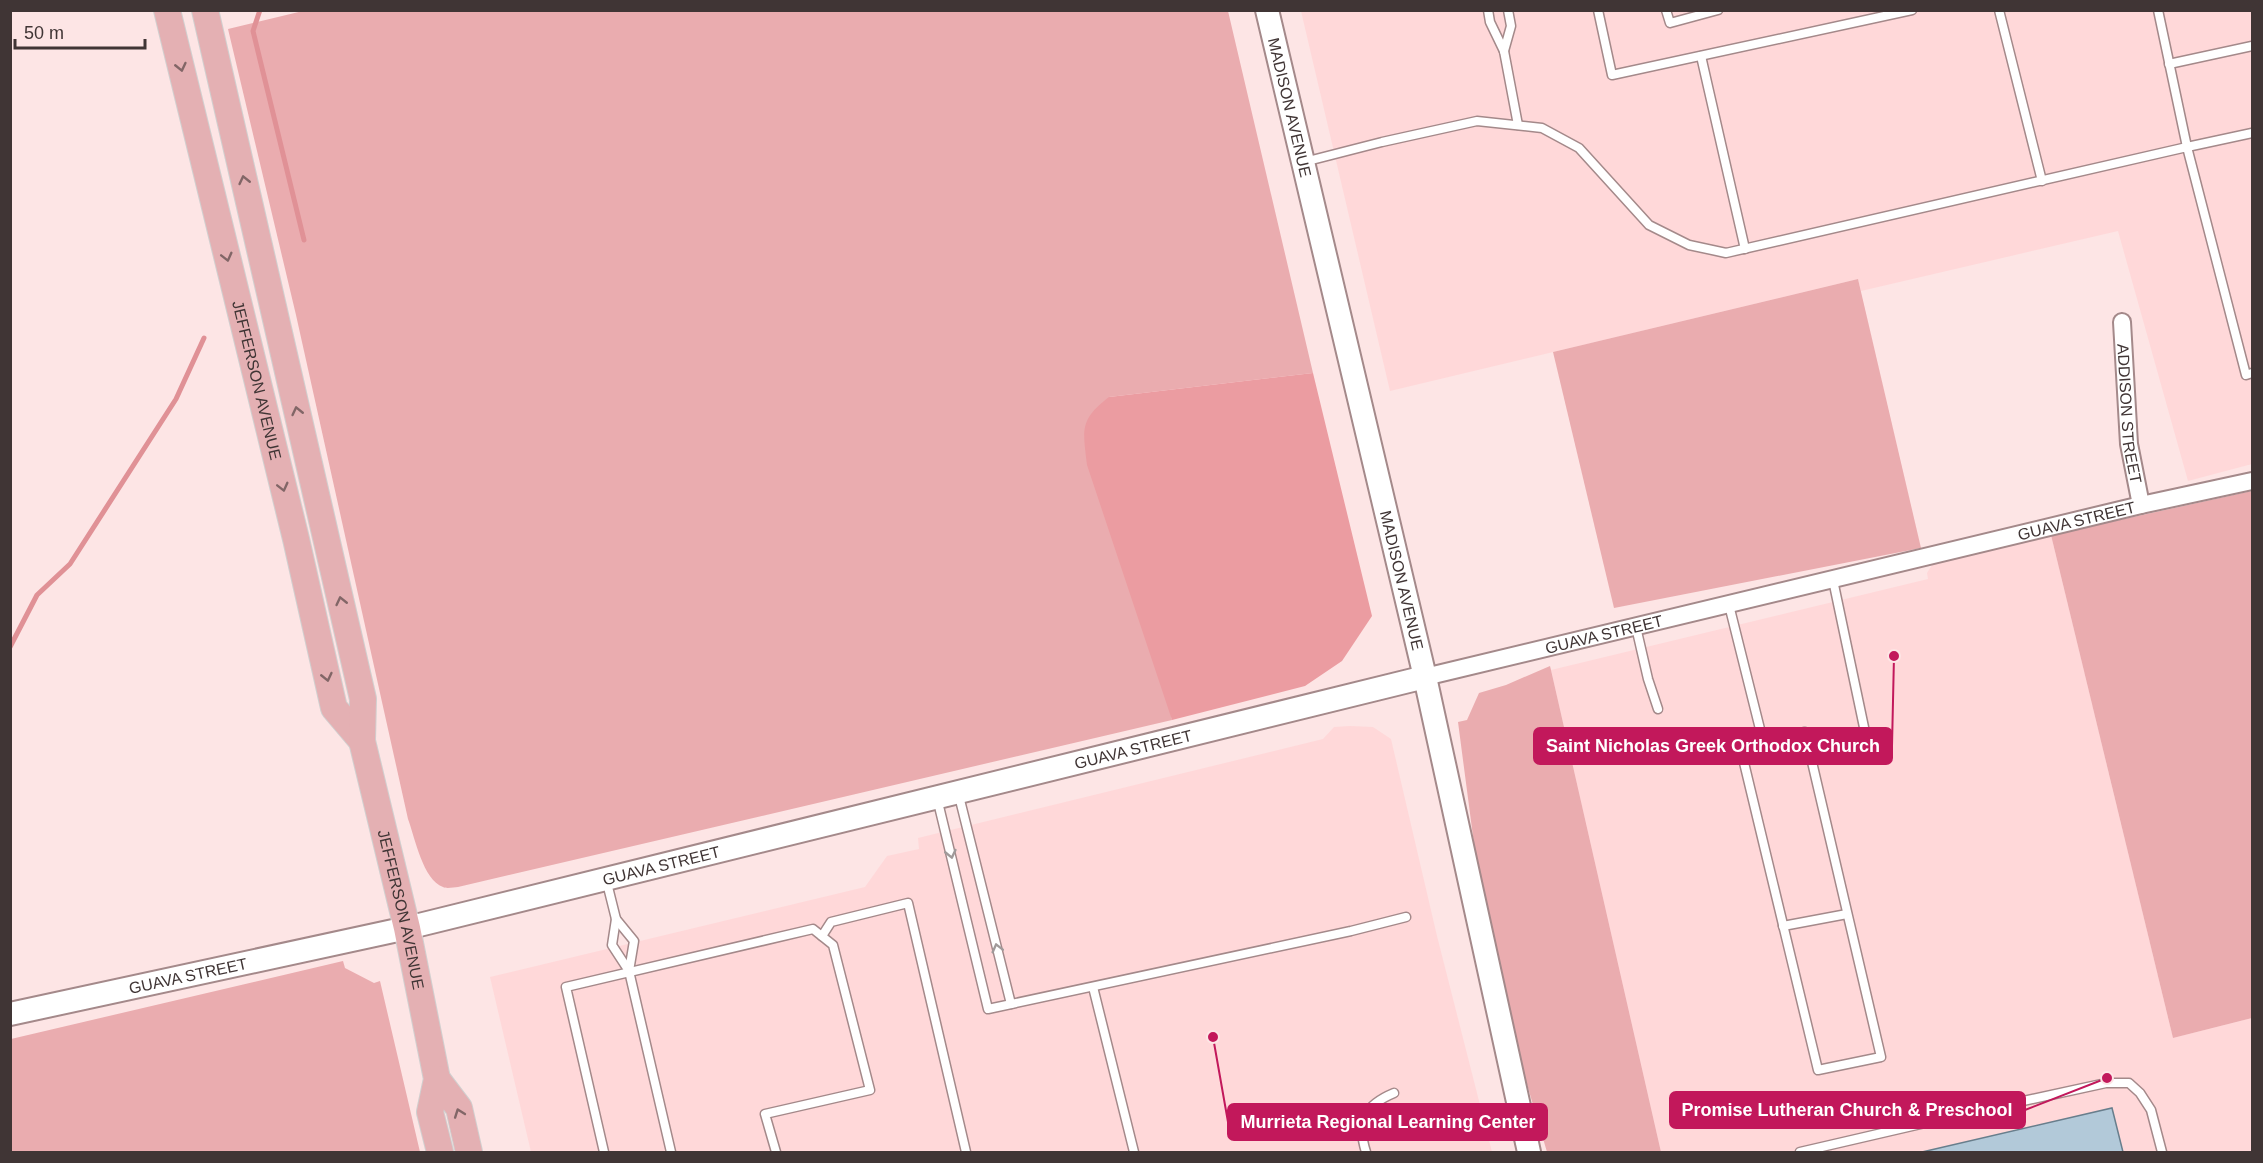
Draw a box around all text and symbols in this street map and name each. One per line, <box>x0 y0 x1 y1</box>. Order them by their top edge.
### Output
scale bar <box>15 12 146 50</box>
text: 50 m <box>24 23 64 43</box>
street label: MADISON AVENUE <box>1265 36 1315 179</box>
one-way arrow <box>173 62 186 72</box>
one-way arrow <box>238 175 251 185</box>
one-way arrow <box>219 252 232 262</box>
street label: JEFFERSON AVENUE <box>230 299 285 462</box>
street label: ADDISON STREET <box>2115 343 2145 485</box>
one-way arrow <box>291 406 304 416</box>
one-way arrow <box>276 482 289 492</box>
street label: GUAVA STREET <box>2016 498 2137 543</box>
street label: MADISON AVENUE <box>1377 509 1427 652</box>
one-way arrow <box>335 596 348 606</box>
street label: GUAVA STREET <box>1543 612 1665 656</box>
one-way arrow <box>320 672 333 682</box>
street label: GUAVA STREET <box>1073 726 1194 772</box>
callout: Saint Nicholas Greek Orthodox Church <box>1534 728 1892 764</box>
text: Saint Nicholas Greek Orthodox Church <box>1546 736 1880 756</box>
street label: JEFFERSON AVENUE <box>375 828 428 991</box>
street label: GUAVA STREET <box>601 843 722 888</box>
one-way arrow <box>943 849 956 859</box>
one-way arrow <box>992 943 1004 953</box>
street label: GUAVA STREET <box>127 954 249 997</box>
callout: Promise Lutheran Church & Preschool <box>1670 1092 2025 1128</box>
text: Promise Lutheran Church & Preschool <box>1681 1100 2013 1120</box>
callout: Murrieta Regional Learning Center <box>1228 1104 1547 1140</box>
one-way arrow <box>453 1108 466 1119</box>
text: Murrieta Regional Learning Center <box>1240 1112 1536 1132</box>

